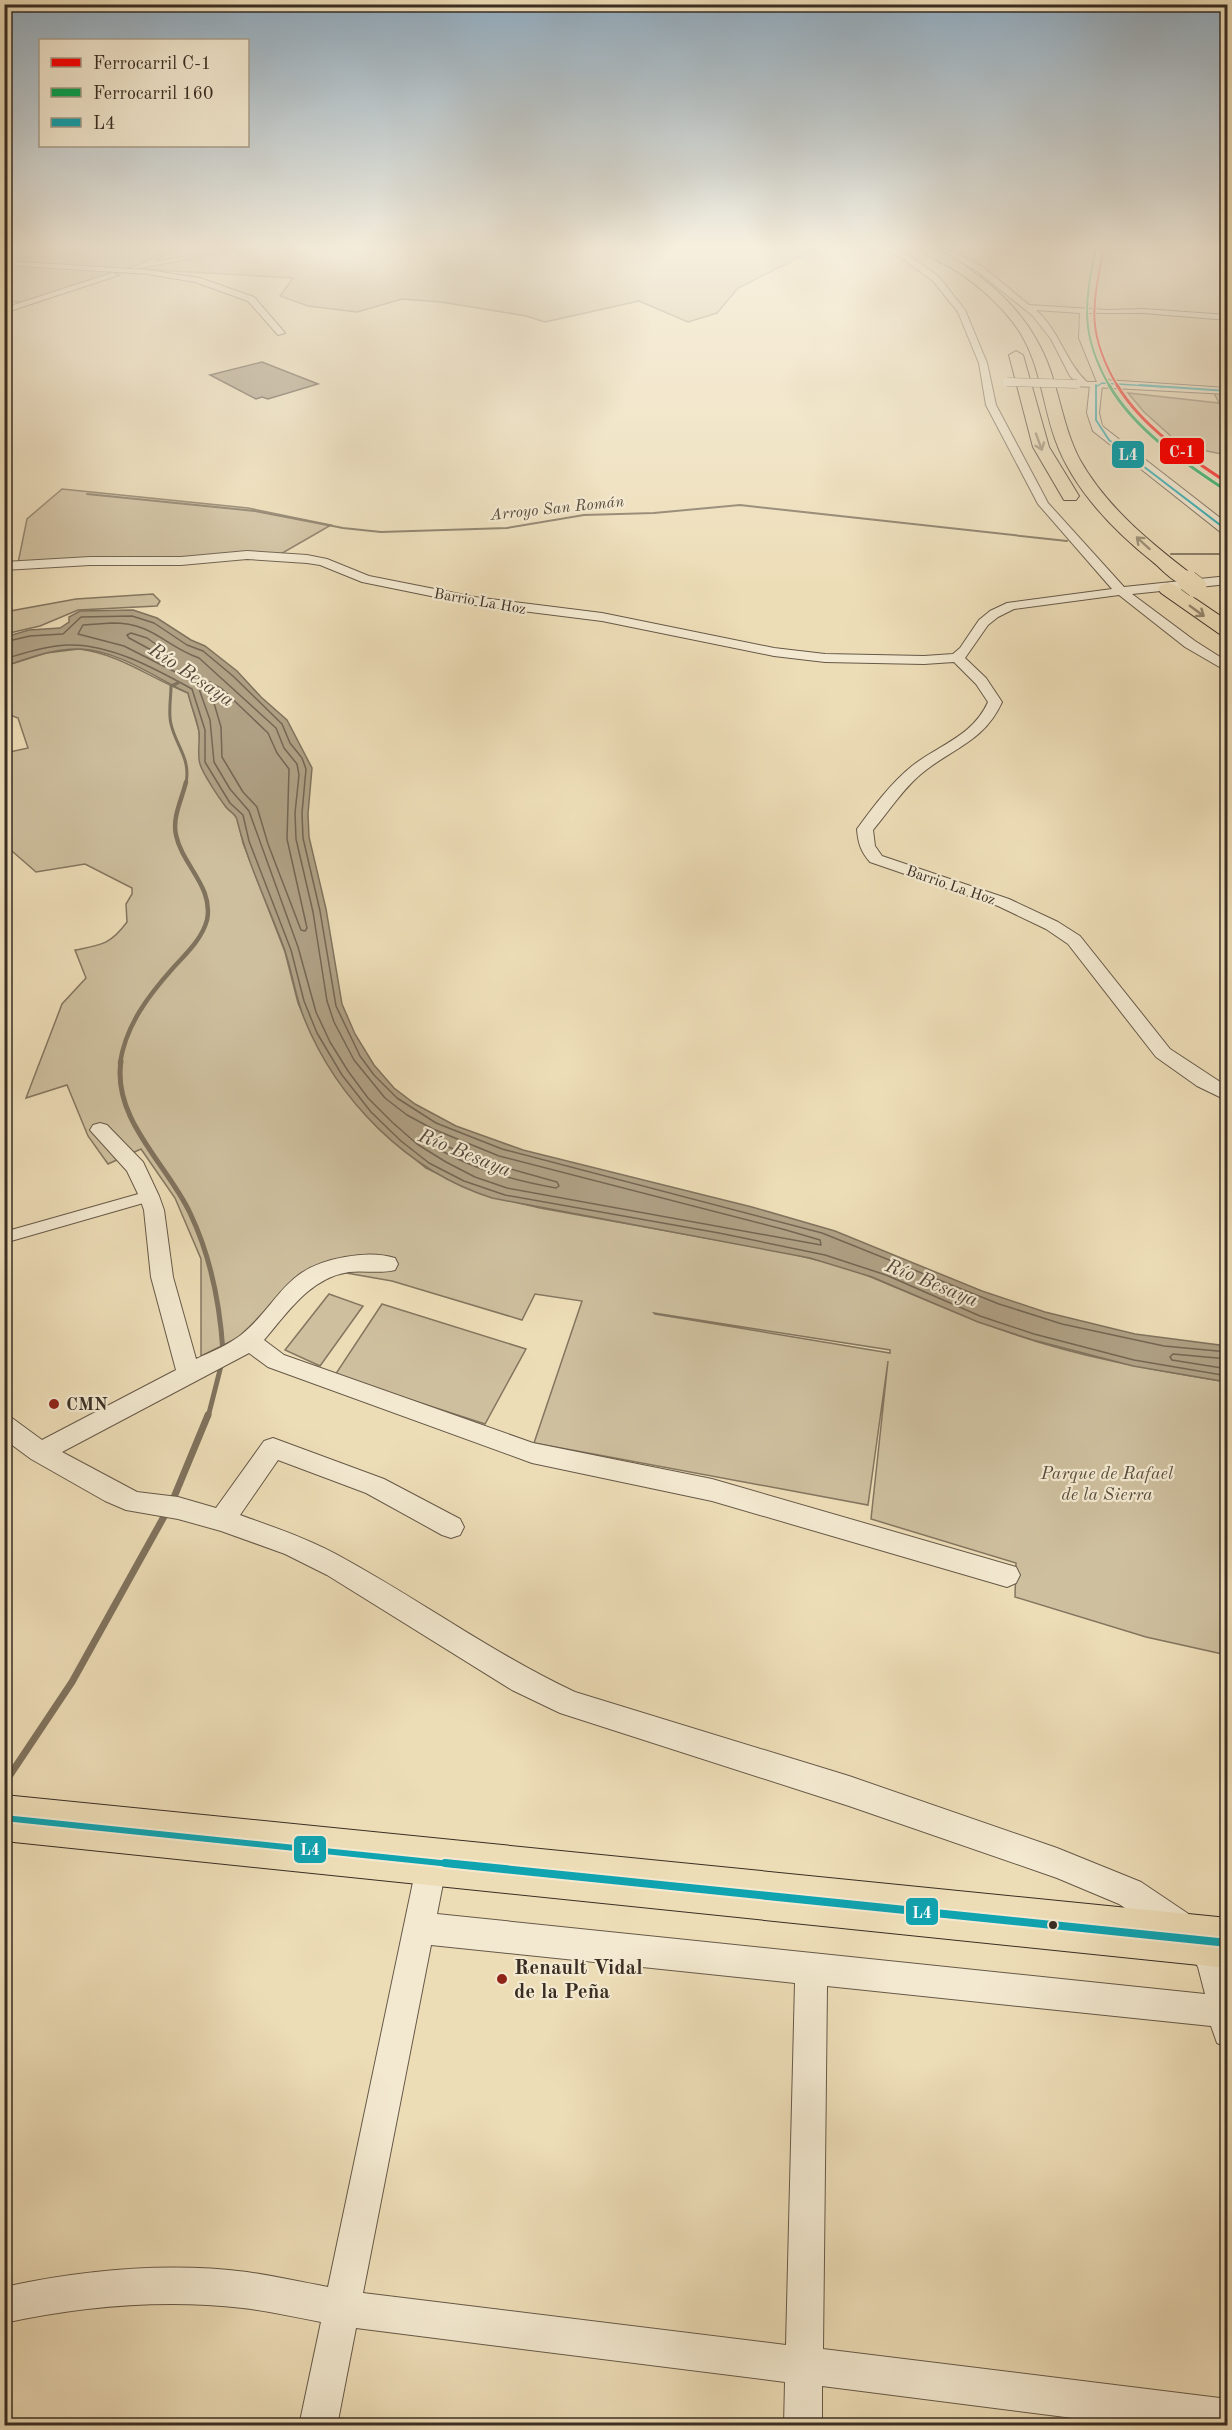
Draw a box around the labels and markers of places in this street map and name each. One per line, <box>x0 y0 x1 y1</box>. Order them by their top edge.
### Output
place label: CMN <box>66 1396 108 1414</box>
marker: CMN <box>47 1397 61 1411</box>
unlabelled marker <box>1047 1919 1059 1931</box>
place label: Renault Vidal de la Peña <box>514 1958 643 2003</box>
marker: Renault Vidal de la Peña <box>495 1972 509 1986</box>

